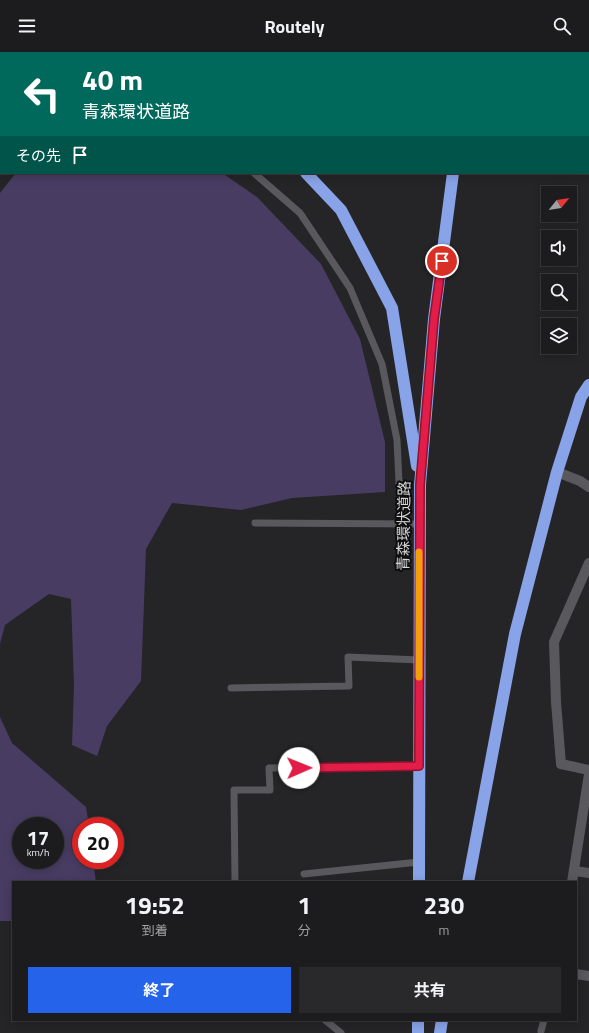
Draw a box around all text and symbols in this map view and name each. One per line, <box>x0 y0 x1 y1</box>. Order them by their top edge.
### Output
text: Routely <box>264 13 325 40</box>
icon: menu <box>16 15 38 37</box>
icon: search <box>551 15 573 37</box>
text: 40 m <box>82 58 143 101</box>
icon: left <box>16 68 68 120</box>
text: 青森環状道路 <box>82 98 190 125</box>
text: その先 <box>16 144 61 167</box>
icon: arrive <box>69 144 91 166</box>
north arrow <box>541 186 577 222</box>
map controls <box>541 186 577 354</box>
button: sound <box>541 230 577 266</box>
pin <box>425 244 459 278</box>
icon: arrive <box>431 250 453 272</box>
button: search <box>541 274 577 310</box>
button: layers <box>541 318 577 354</box>
street label: 青森環状道路 <box>391 481 416 571</box>
position arrow <box>278 747 320 789</box>
speed limit sign: 20 <box>72 817 124 869</box>
text: 17 <box>27 822 49 853</box>
text: km/h <box>27 845 49 860</box>
text: 19:52 <box>125 887 185 923</box>
text: 1 <box>298 887 311 923</box>
text: 230 <box>424 887 464 923</box>
text: 到着 <box>142 920 168 940</box>
text: 分 <box>298 920 311 940</box>
text: m <box>439 920 449 940</box>
button: 終了 <box>28 967 291 1013</box>
button: 共有 <box>299 967 561 1013</box>

